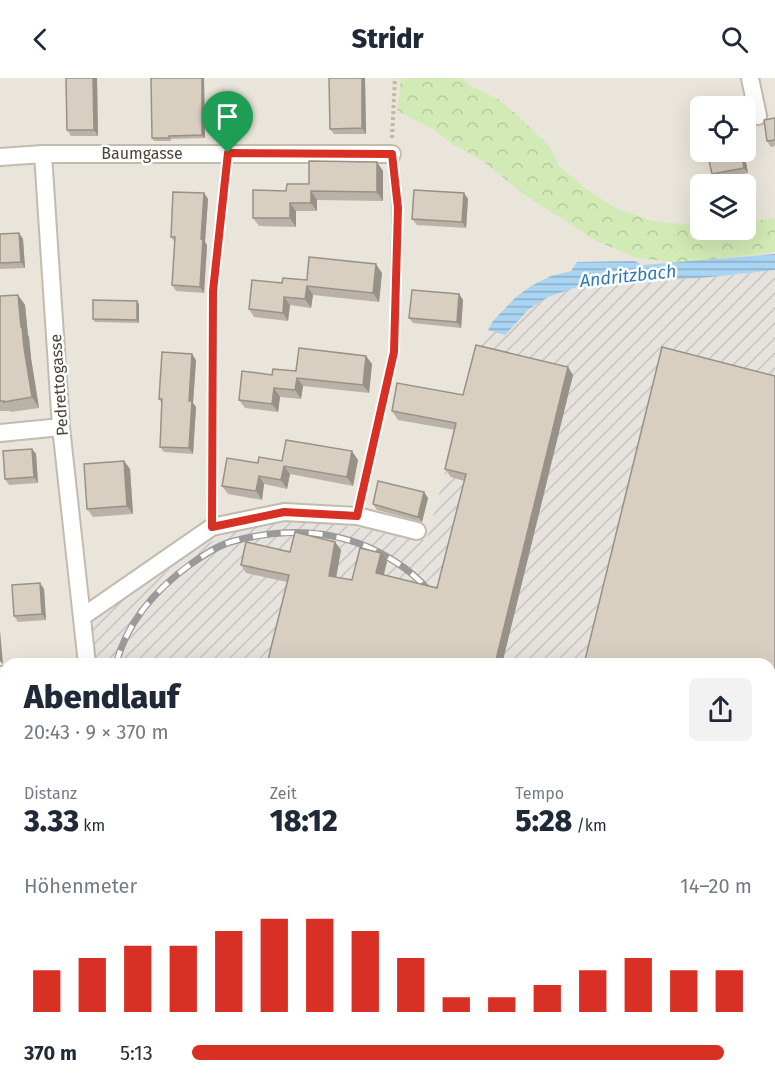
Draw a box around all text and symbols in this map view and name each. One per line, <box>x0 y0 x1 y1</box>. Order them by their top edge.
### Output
icon: back <box>24 23 57 56</box>
text: Stridr <box>352 23 423 55</box>
icon: search <box>718 23 751 56</box>
pin <box>202 91 253 153</box>
map controls <box>690 96 756 240</box>
button: locate <box>690 96 756 162</box>
icon: arrive <box>211 100 244 133</box>
street label: Baumgasse <box>101 144 183 163</box>
button: layers <box>690 174 756 240</box>
water label: Andritzbach <box>578 260 677 292</box>
street label: Pedrettogasse <box>46 333 72 437</box>
text: Abendlauf <box>24 677 179 717</box>
button: share <box>689 678 752 741</box>
text: 20:43 · 9 × 370 m <box>24 720 169 744</box>
text: Distanz <box>24 784 77 803</box>
text: Zeit <box>270 784 297 803</box>
text: Tempo <box>515 784 564 803</box>
text: 3.33 <box>24 803 79 839</box>
text: 18:12 <box>270 803 338 839</box>
text: 5:28 <box>515 803 572 839</box>
text: km <box>79 816 105 835</box>
text: /km <box>572 816 607 835</box>
text: Höhenmeter <box>24 874 137 898</box>
text: 14–20 m <box>680 874 752 898</box>
text: 370 m <box>24 1041 77 1065</box>
text: 5:13 <box>120 1041 153 1065</box>

